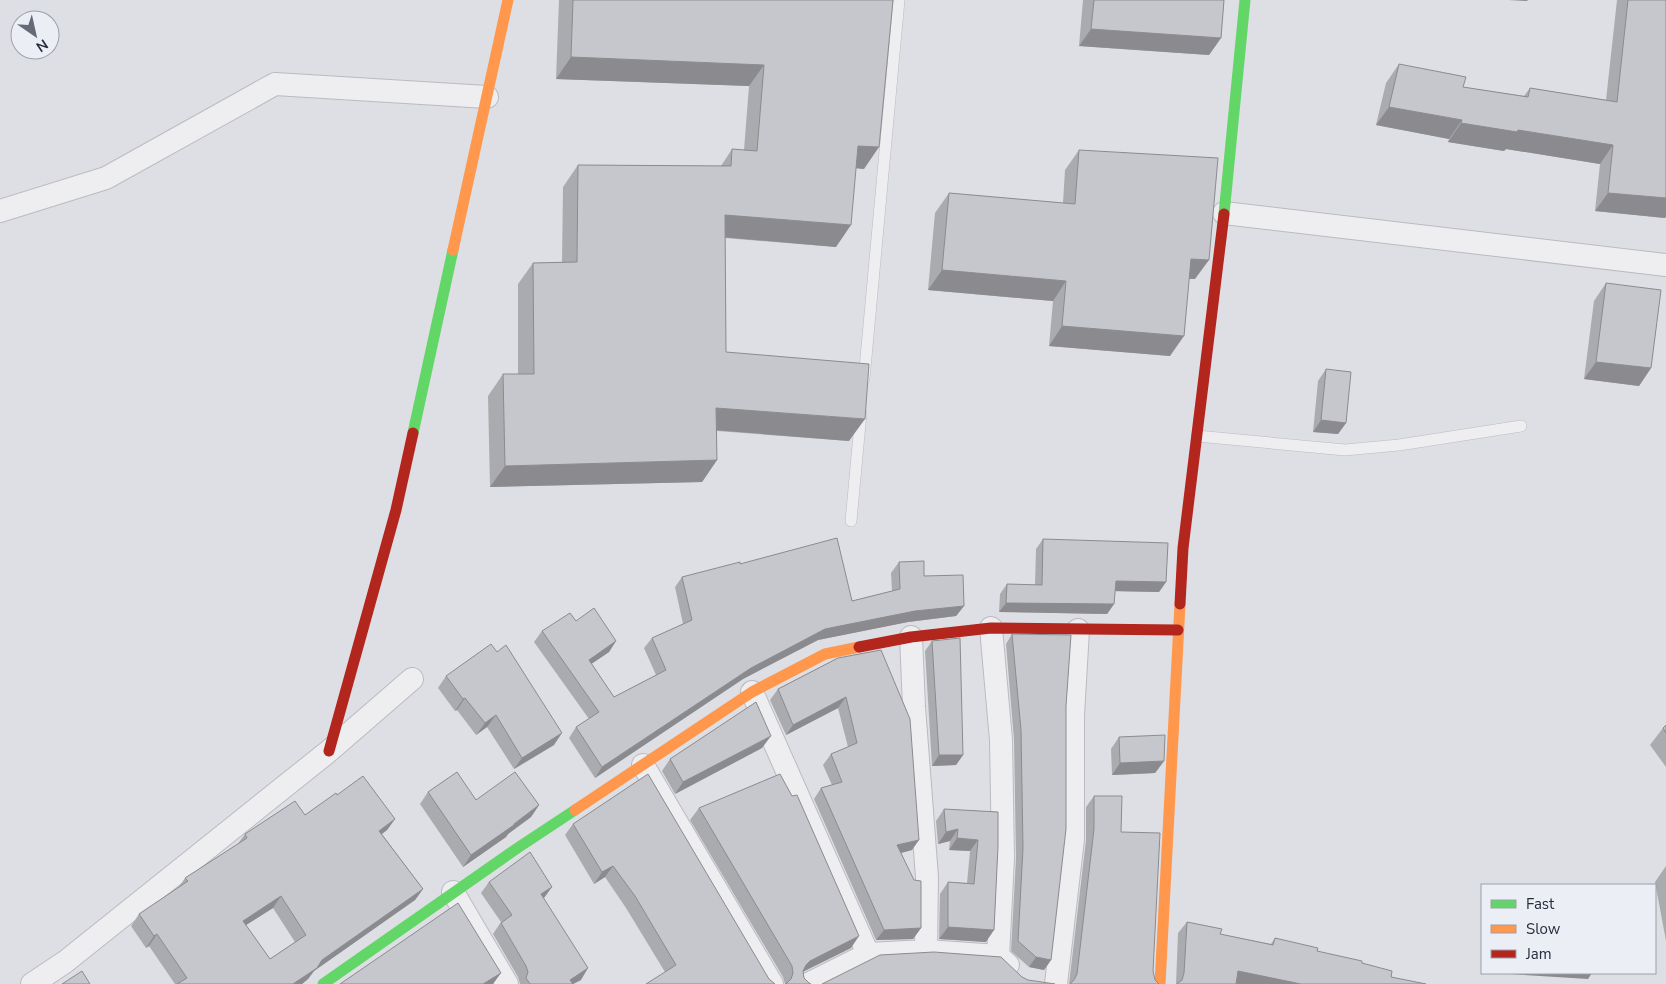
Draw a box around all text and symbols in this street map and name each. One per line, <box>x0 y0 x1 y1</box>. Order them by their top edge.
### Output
north arrow <box>10 10 60 60</box>
text: N <box>32 35 52 56</box>
legend <box>1481 884 1656 974</box>
text: Fast <box>1526 894 1555 914</box>
text: Slow <box>1526 919 1561 939</box>
text: Jam <box>1525 944 1552 964</box>

